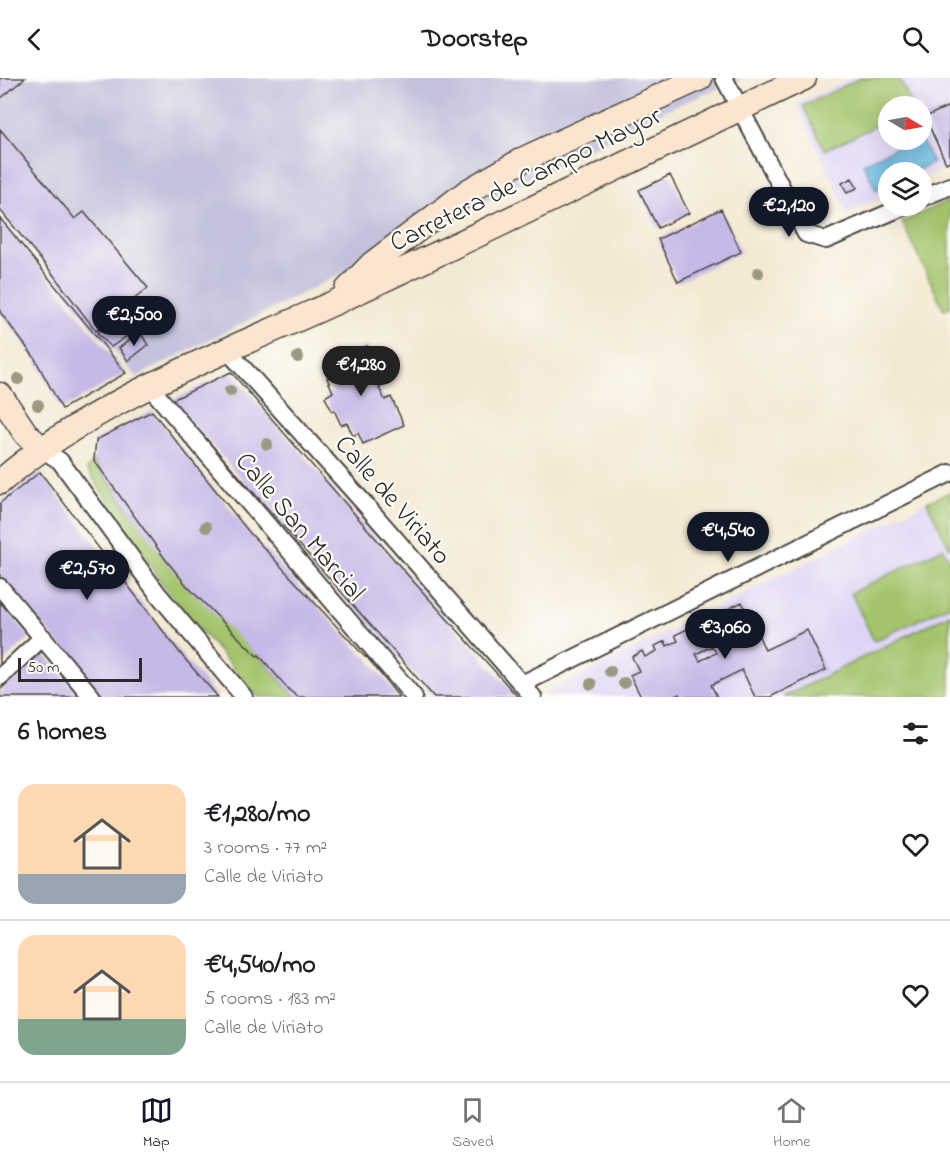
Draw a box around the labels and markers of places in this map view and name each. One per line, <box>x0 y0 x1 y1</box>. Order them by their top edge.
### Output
pin: €2,120 <box>740 187 838 238</box>
pin: €2,500 <box>85 296 183 347</box>
pin: €1,280 <box>312 346 410 397</box>
pin: €4,540 <box>679 512 777 563</box>
pin: €2,570 <box>38 550 136 601</box>
pin: €3,060 <box>676 609 774 660</box>

